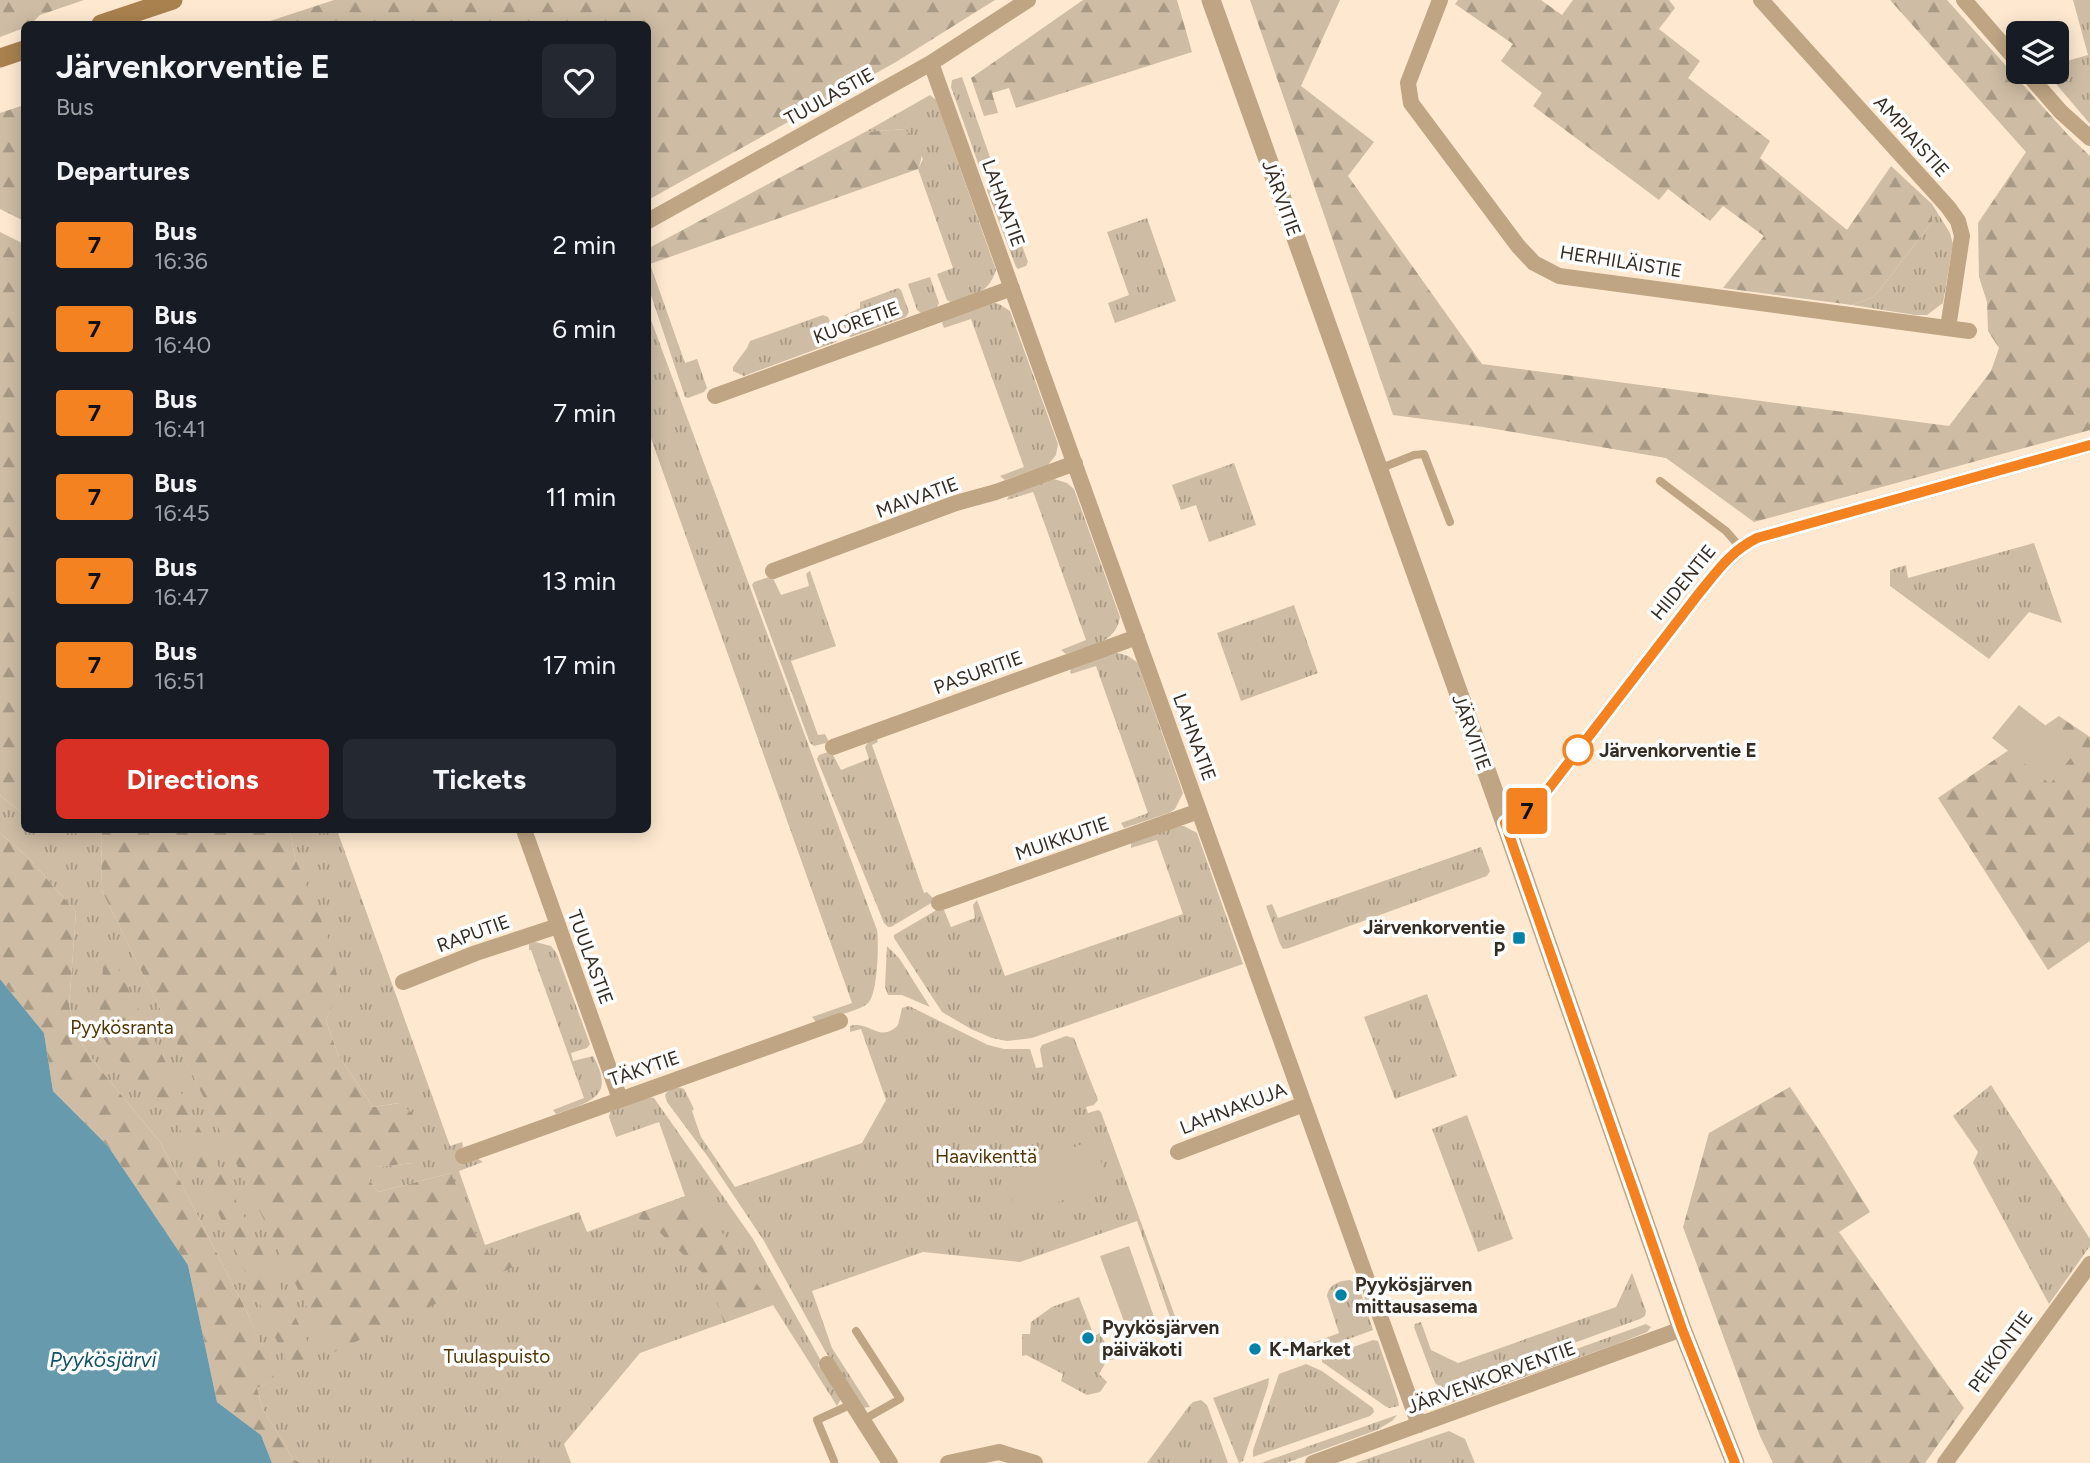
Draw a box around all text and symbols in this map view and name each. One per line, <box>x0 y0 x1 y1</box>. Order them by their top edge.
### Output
map controls <box>2006 21 2069 84</box>
button: layers <box>2006 21 2069 84</box>
button: heart <box>542 44 616 118</box>
text: Järvenkorventie E <box>56 47 330 86</box>
street label: TUULASTIE <box>781 62 878 130</box>
street label: AMPIAISTIE <box>1869 91 1954 182</box>
text: Bus <box>56 93 94 121</box>
text: Departures <box>56 155 190 187</box>
street label: LAHNATIE <box>977 156 1030 250</box>
street label: JÄRVITIE <box>1257 157 1306 240</box>
text: Bus <box>154 215 197 247</box>
text: 2 min <box>552 229 616 261</box>
text: 7 <box>88 230 101 259</box>
street label: HERHILÄISTIE <box>1558 240 1684 282</box>
text: 16:36 <box>154 247 208 275</box>
street label: KUORETIE <box>810 296 902 349</box>
text: Bus <box>154 299 197 331</box>
text: 6 min <box>552 313 616 345</box>
text: 7 <box>88 314 101 343</box>
text: 16:40 <box>154 331 211 359</box>
text: Bus <box>154 383 197 415</box>
text: 7 min <box>553 397 616 429</box>
text: 7 <box>88 398 101 427</box>
text: 16:41 <box>154 415 206 443</box>
text: Bus <box>154 467 197 499</box>
street label: MAIVATIE <box>873 472 961 523</box>
text: 11 min <box>545 481 616 513</box>
text: 7 <box>88 482 101 511</box>
text: 16:45 <box>154 499 210 527</box>
street label: HIIDENTIE <box>1646 540 1721 625</box>
text: Bus <box>154 551 197 583</box>
text: 13 min <box>542 565 616 597</box>
text: 7 <box>88 566 101 595</box>
text: 16:47 <box>154 583 209 611</box>
text: Bus <box>154 635 197 667</box>
street label: PASURITIE <box>931 646 1026 699</box>
text: 17 min <box>542 649 616 681</box>
text: 7 <box>88 650 101 679</box>
text: 16:51 <box>154 667 205 695</box>
street label: LAHNATIE <box>1168 690 1221 784</box>
street label: JÄRVITIE <box>1447 691 1496 774</box>
marker: Järvenkorventie E <box>1563 735 1593 765</box>
button: Directions <box>56 739 329 819</box>
button: Tickets <box>343 739 616 819</box>
place label: Järvenkorventie E <box>1599 739 1757 762</box>
line badge: 7 <box>1504 788 1550 834</box>
text: 7 <box>1520 796 1534 825</box>
street label: MUIKKUTIE <box>1012 812 1112 865</box>
street label: TUULASTIE <box>563 907 618 1007</box>
street label: RAPUTIE <box>434 910 513 957</box>
place label: Järvenkorventie P <box>1363 916 1506 961</box>
marker: Järvenkorventie P <box>1511 930 1527 946</box>
park label: Pyykösranta <box>70 1016 174 1039</box>
street label: TÄKYTIE <box>606 1046 683 1091</box>
street label: LAHNAKUJA <box>1177 1078 1290 1139</box>
park label: Haavikenttä <box>935 1145 1037 1168</box>
place label: Pyykösjärven mittausasema <box>1355 1273 1478 1318</box>
marker: Pyykösjärven mittausasema <box>1333 1287 1349 1303</box>
street label: PEIKONTIE <box>1963 1306 2038 1397</box>
place label: Pyykösjärven päiväkoti <box>1102 1316 1219 1361</box>
marker: Pyykösjärven päiväkoti <box>1080 1330 1096 1346</box>
street label: JÄRVENKORVENTIE <box>1404 1336 1579 1419</box>
place label: K-Market <box>1269 1338 1351 1361</box>
marker: K-Market <box>1247 1341 1263 1357</box>
park label: Tuulaspuisto <box>444 1345 550 1368</box>
water label: Pyykösjärvi <box>50 1347 157 1372</box>

